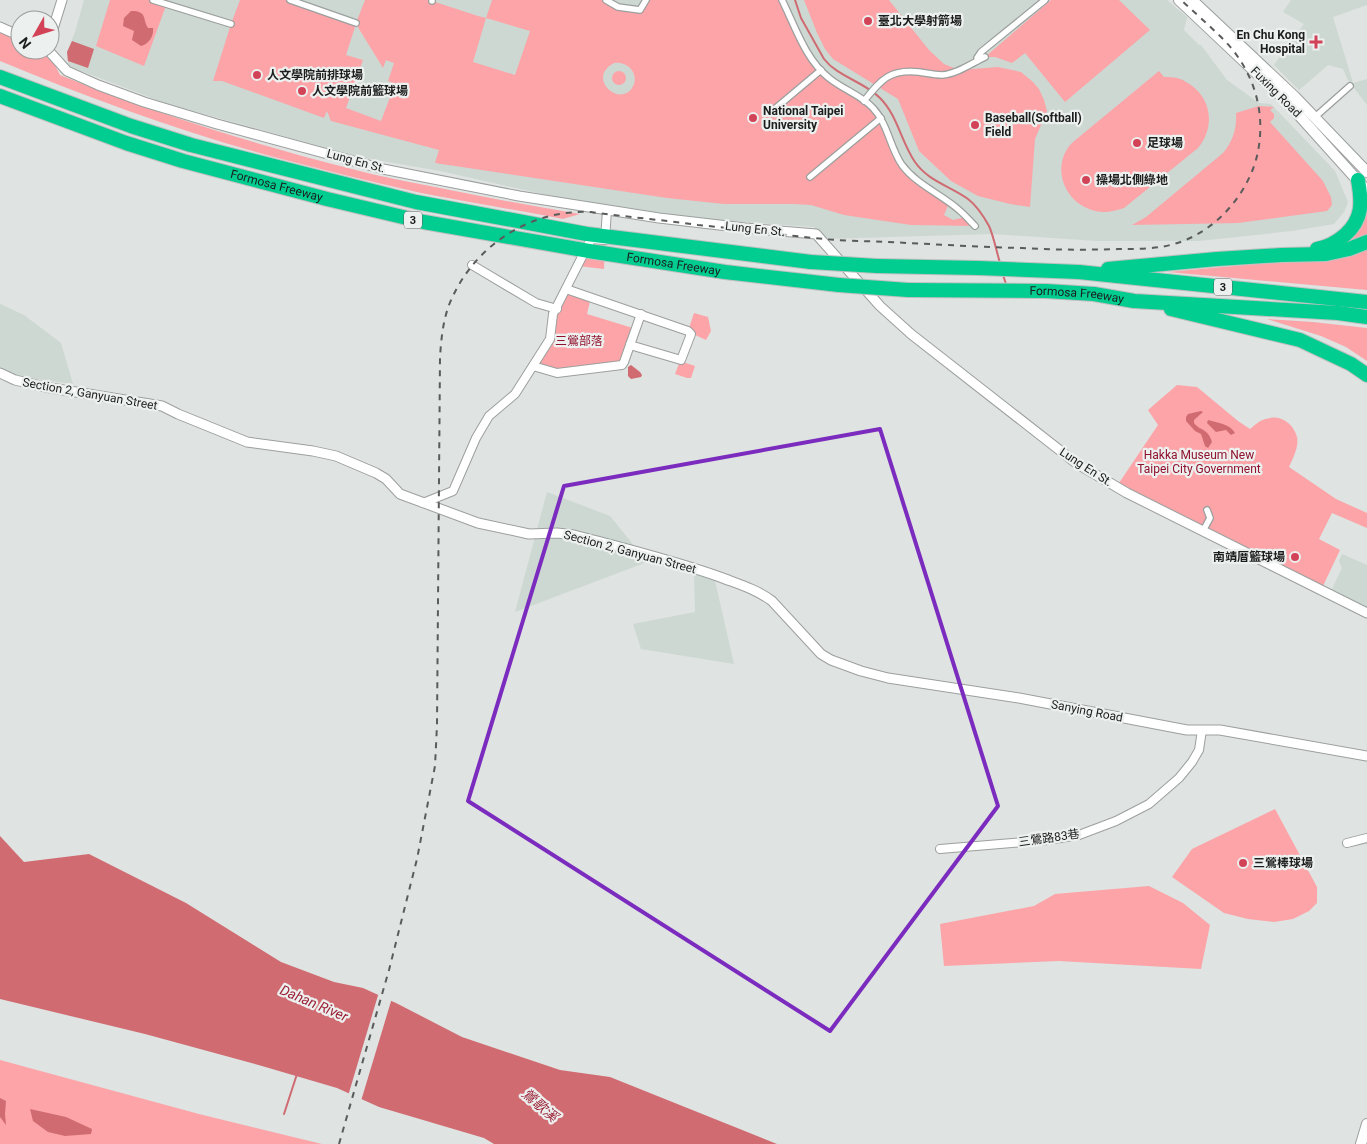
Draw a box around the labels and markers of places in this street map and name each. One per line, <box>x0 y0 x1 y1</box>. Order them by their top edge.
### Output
place label: 臺北大學射箭場 <box>878 14 962 28</box>
marker: 臺北大學射箭場 <box>862 15 874 27</box>
place label: En Chu Kong Hospital <box>1236 28 1305 56</box>
marker: En Chu Kong Hospital <box>1309 35 1323 49</box>
place label: 人文學院前排球場 <box>267 68 363 82</box>
marker: 人文學院前排球場 <box>251 69 263 81</box>
place label: 人文學院前籃球場 <box>312 84 408 98</box>
marker: 人文學院前籃球場 <box>296 85 308 97</box>
place label: National Taipei University <box>763 104 843 132</box>
place label: Baseball(Softball) Field <box>985 111 1082 139</box>
marker: National Taipei University <box>747 112 759 124</box>
marker: Baseball(Softball) Field <box>969 119 981 131</box>
place label: 足球場 <box>1147 136 1183 150</box>
marker: 足球場 <box>1131 137 1143 149</box>
place label: 操場北側綠地 <box>1096 173 1168 187</box>
marker: 操場北側綠地 <box>1080 174 1092 186</box>
place label: 南靖厝籃球場 <box>1213 550 1285 564</box>
marker: 南靖厝籃球場 <box>1289 551 1301 563</box>
place label: 三鶯棒球場 <box>1253 856 1313 870</box>
marker: 三鶯棒球場 <box>1237 857 1249 869</box>

